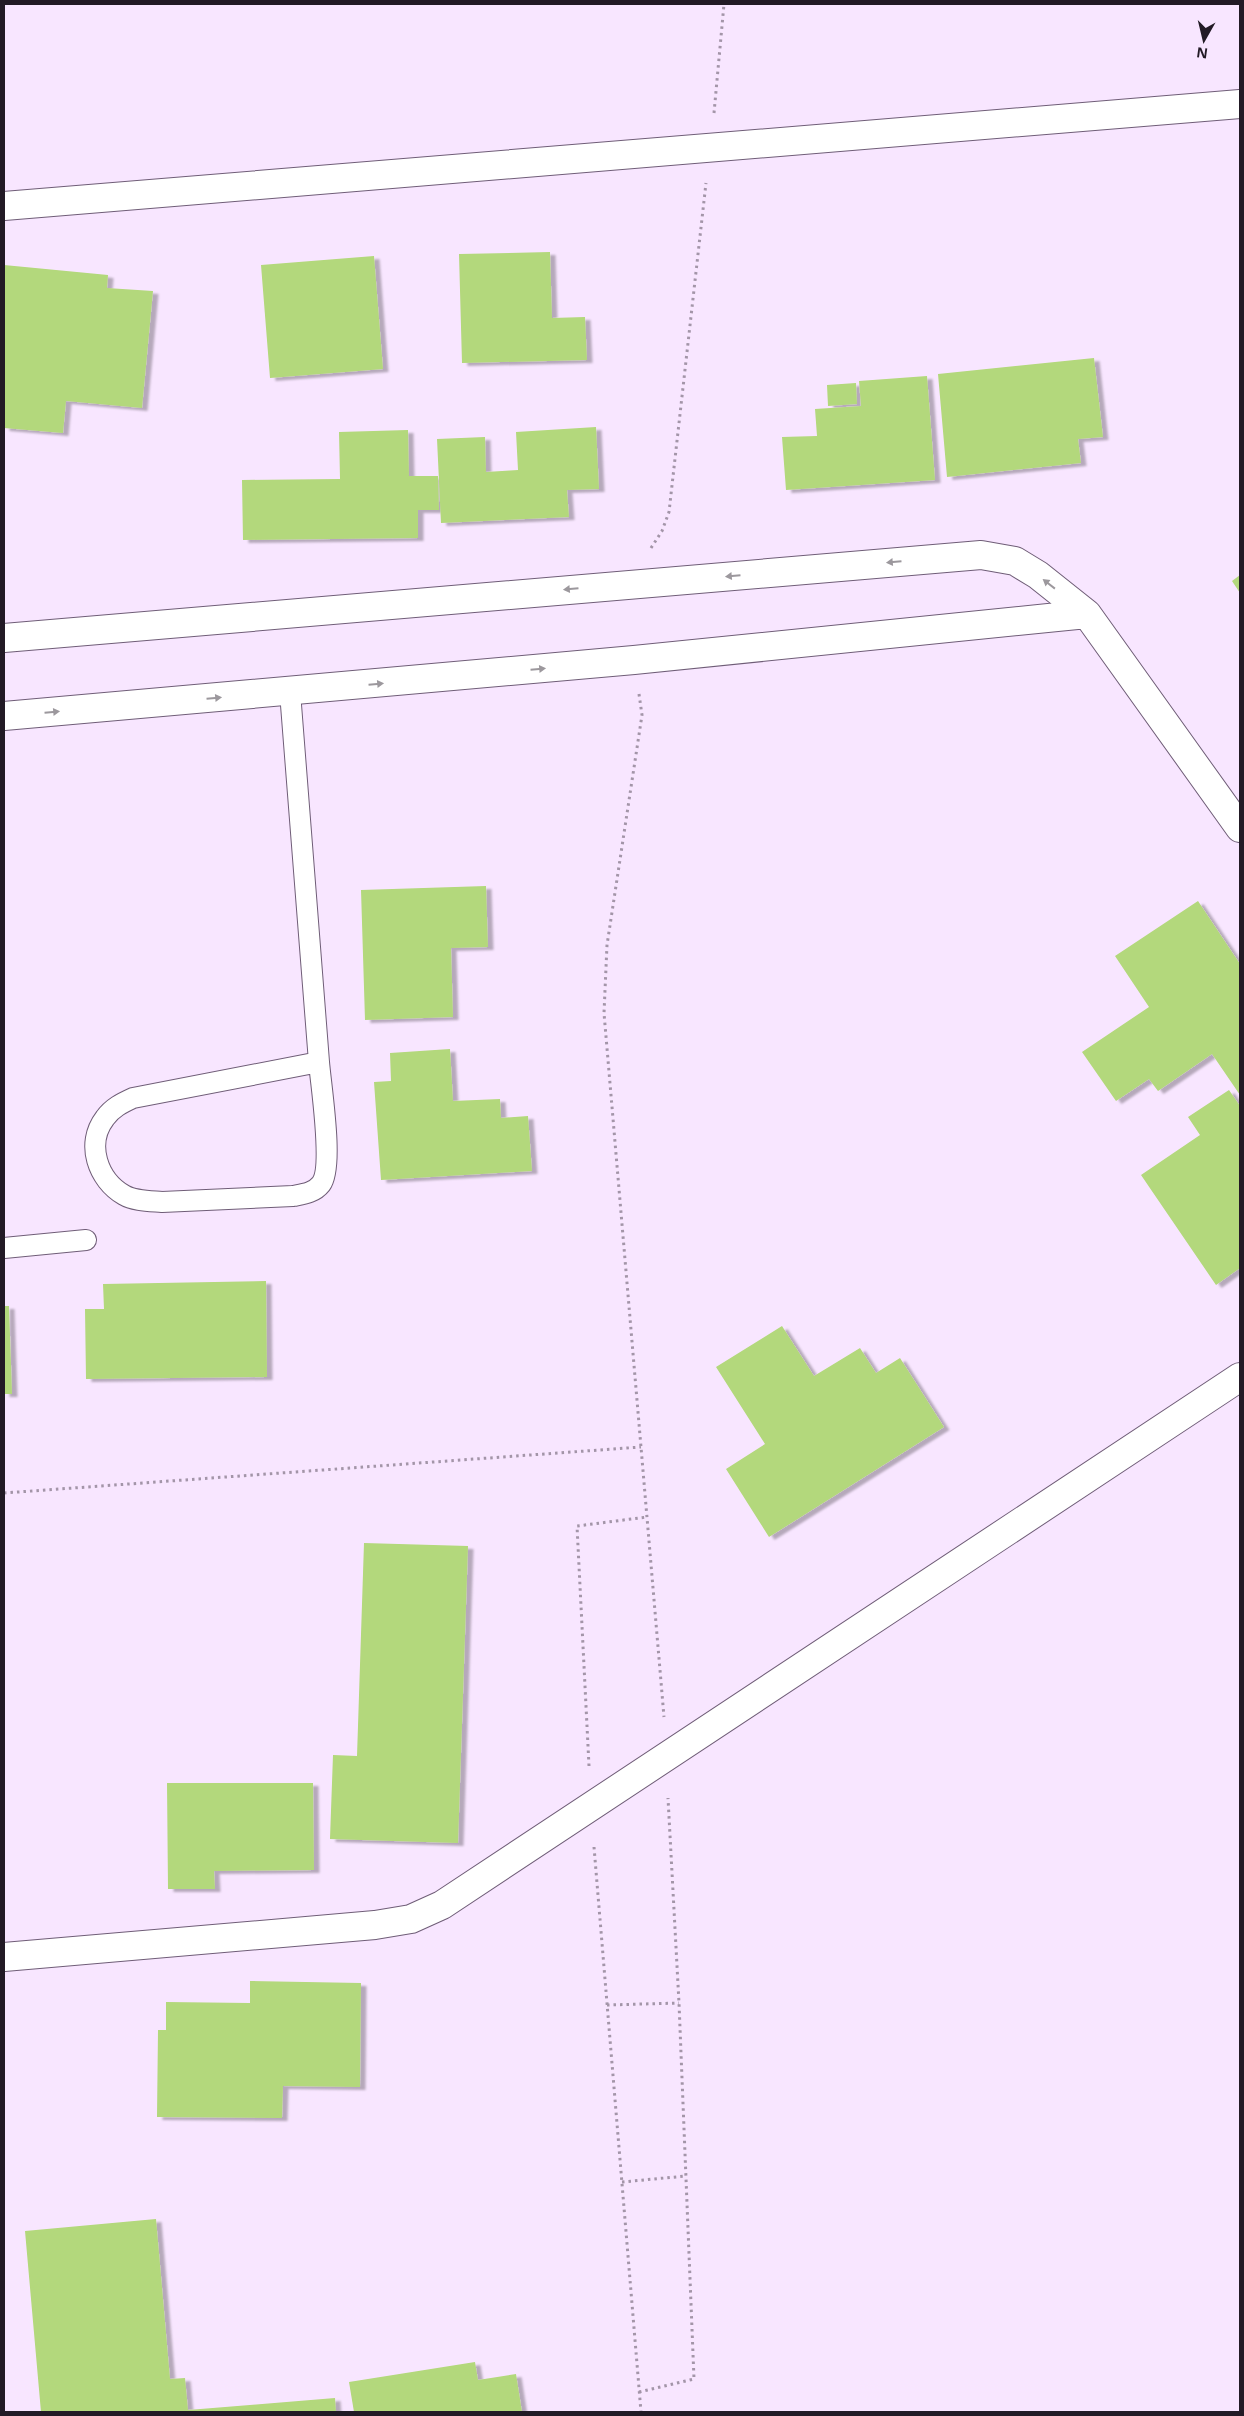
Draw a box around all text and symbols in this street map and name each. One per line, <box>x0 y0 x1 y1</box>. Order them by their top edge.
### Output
north arrow <box>1179 15 1229 65</box>
text: N <box>1195 43 1209 64</box>
one-way arrow <box>886 558 902 566</box>
one-way arrow <box>724 572 740 580</box>
one-way arrow <box>1043 578 1056 589</box>
one-way arrow <box>562 586 578 594</box>
one-way arrow <box>530 665 546 673</box>
one-way arrow <box>368 680 384 688</box>
one-way arrow <box>207 694 223 702</box>
one-way arrow <box>45 708 61 716</box>

